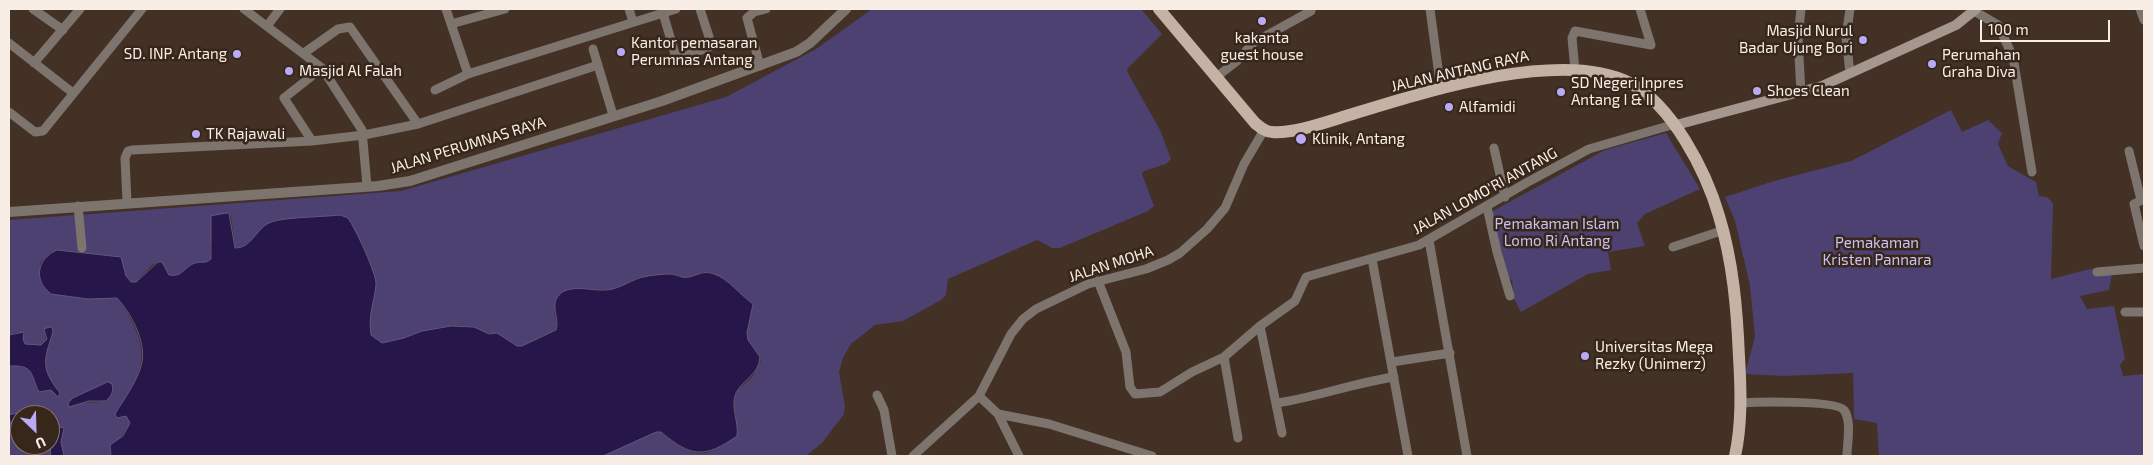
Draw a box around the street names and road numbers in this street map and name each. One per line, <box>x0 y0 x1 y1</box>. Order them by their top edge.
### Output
street label: JALAN ANTANG RAYA <box>1389 46 1531 96</box>
street label: JALAN PERUMNAS RAYA <box>388 113 548 177</box>
street label: JALAN LOMO'RI ANTANG <box>1409 144 1561 238</box>
street label: JALAN MOHA <box>1066 242 1156 286</box>

